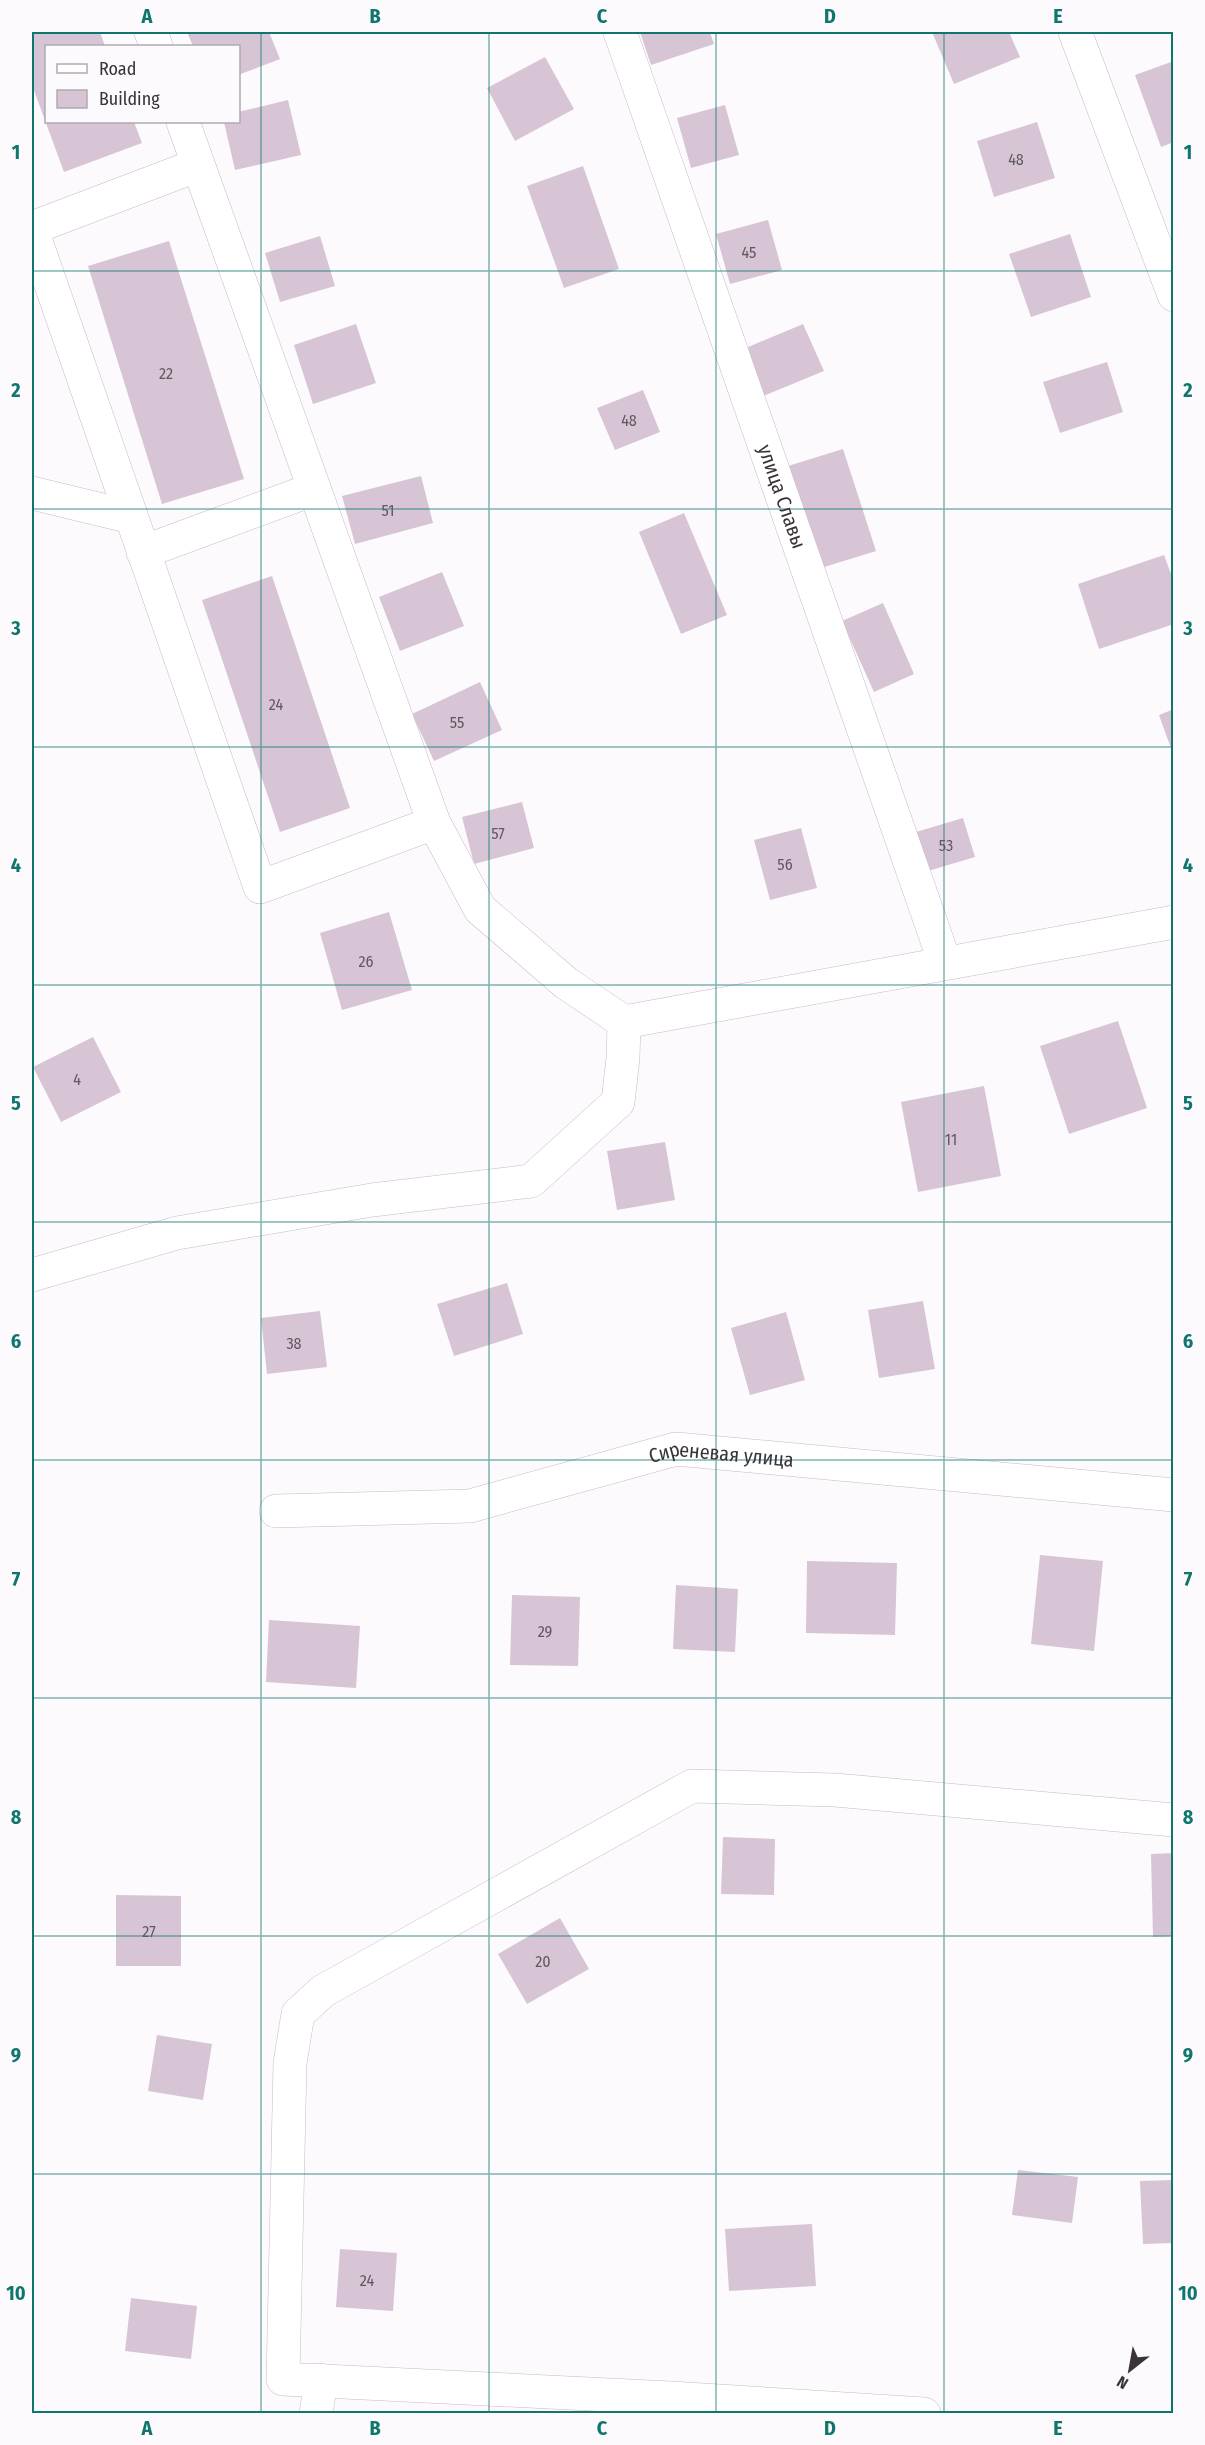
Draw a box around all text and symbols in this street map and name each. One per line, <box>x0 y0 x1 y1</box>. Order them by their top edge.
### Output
text: A <box>141 4 154 28</box>
text: B <box>369 4 381 28</box>
text: C <box>597 4 608 28</box>
text: D <box>824 4 836 28</box>
text: E <box>1053 4 1063 28</box>
legend <box>45 45 240 123</box>
text: Road <box>99 58 136 80</box>
text: Building <box>99 88 160 110</box>
text: 1 <box>12 140 20 164</box>
text: 1 <box>1184 140 1192 164</box>
house number: 48 <box>1008 150 1024 169</box>
house number: 45 <box>742 243 756 262</box>
house number: 22 <box>159 364 173 383</box>
text: 2 <box>10 378 21 402</box>
text: 2 <box>1182 378 1193 402</box>
house number: 48 <box>621 411 637 430</box>
street label: улица Славы <box>753 441 811 552</box>
house number: 51 <box>382 501 394 520</box>
text: 3 <box>10 616 21 640</box>
text: 3 <box>1182 616 1193 640</box>
house number: 24 <box>269 695 283 714</box>
house number: 55 <box>450 713 464 732</box>
house number: 57 <box>491 824 505 843</box>
house number: 53 <box>939 836 953 855</box>
text: 4 <box>11 853 21 877</box>
text: 4 <box>1183 853 1193 877</box>
house number: 56 <box>777 855 793 874</box>
house number: 26 <box>359 952 374 971</box>
house number: 4 <box>73 1070 81 1089</box>
text: 5 <box>11 1091 21 1115</box>
text: 5 <box>1183 1091 1193 1115</box>
house number: 11 <box>945 1130 957 1149</box>
text: 6 <box>11 1329 21 1353</box>
text: 6 <box>1183 1329 1193 1353</box>
house number: 38 <box>286 1334 302 1353</box>
street label: Сиреневая улица <box>646 1437 795 1472</box>
text: 7 <box>12 1567 21 1591</box>
text: 7 <box>1184 1567 1193 1591</box>
house number: 29 <box>538 1622 553 1641</box>
text: 8 <box>11 1805 22 1829</box>
text: 8 <box>1183 1805 1194 1829</box>
house number: 27 <box>142 1922 156 1941</box>
house number: 20 <box>535 1952 551 1971</box>
text: 9 <box>11 2043 21 2067</box>
text: 9 <box>1183 2043 1193 2067</box>
house number: 24 <box>360 2271 374 2290</box>
text: 10 <box>6 2281 26 2305</box>
text: 10 <box>1178 2281 1198 2305</box>
north arrow <box>1100 2340 1160 2400</box>
text: N <box>1114 2372 1132 2393</box>
text: A <box>141 2416 154 2440</box>
text: B <box>369 2416 381 2440</box>
text: C <box>597 2416 608 2440</box>
text: D <box>824 2416 836 2440</box>
text: E <box>1053 2416 1063 2440</box>

